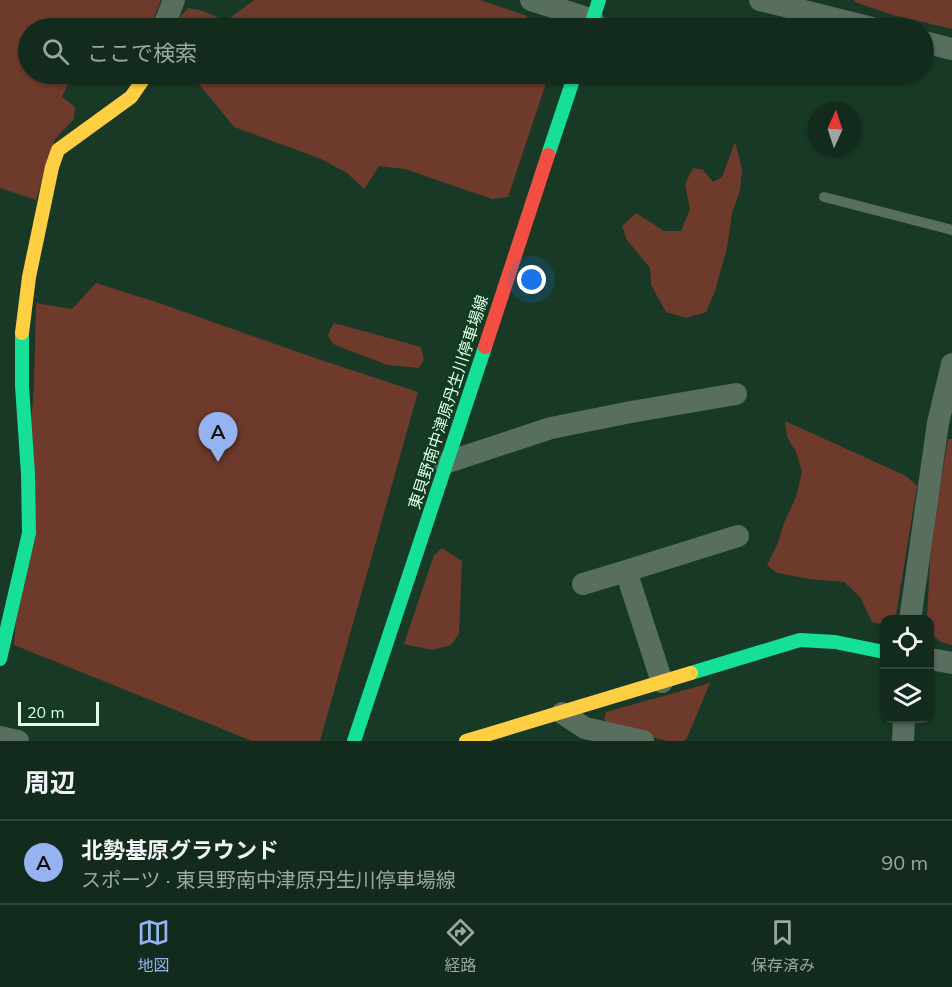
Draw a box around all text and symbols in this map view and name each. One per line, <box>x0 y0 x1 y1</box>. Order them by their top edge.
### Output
search box <box>18 18 934 84</box>
icon: search <box>39 35 72 68</box>
text: ここで検索 <box>87 39 197 67</box>
north arrow <box>808 102 862 156</box>
your location <box>517 265 546 294</box>
street label: 東貝野南中津原丹生川停車場線 <box>404 292 492 512</box>
pin: A <box>198 412 238 462</box>
map controls <box>880 615 934 723</box>
button: locate <box>880 615 934 669</box>
button: layers <box>880 669 934 723</box>
scale bar <box>18 699 99 726</box>
text: 20 m <box>27 702 64 722</box>
text: 周辺 <box>24 766 76 799</box>
text: 北勢基原グラウンド <box>81 836 279 864</box>
text: A <box>36 850 51 875</box>
text: 90 m <box>881 850 928 875</box>
text: スポーツ · 東貝野南中津原丹生川停車場線 <box>81 867 456 892</box>
tab: 地図 <box>137 916 170 976</box>
tab: 経路 <box>444 916 477 976</box>
tab: 保存済み <box>751 916 815 976</box>

